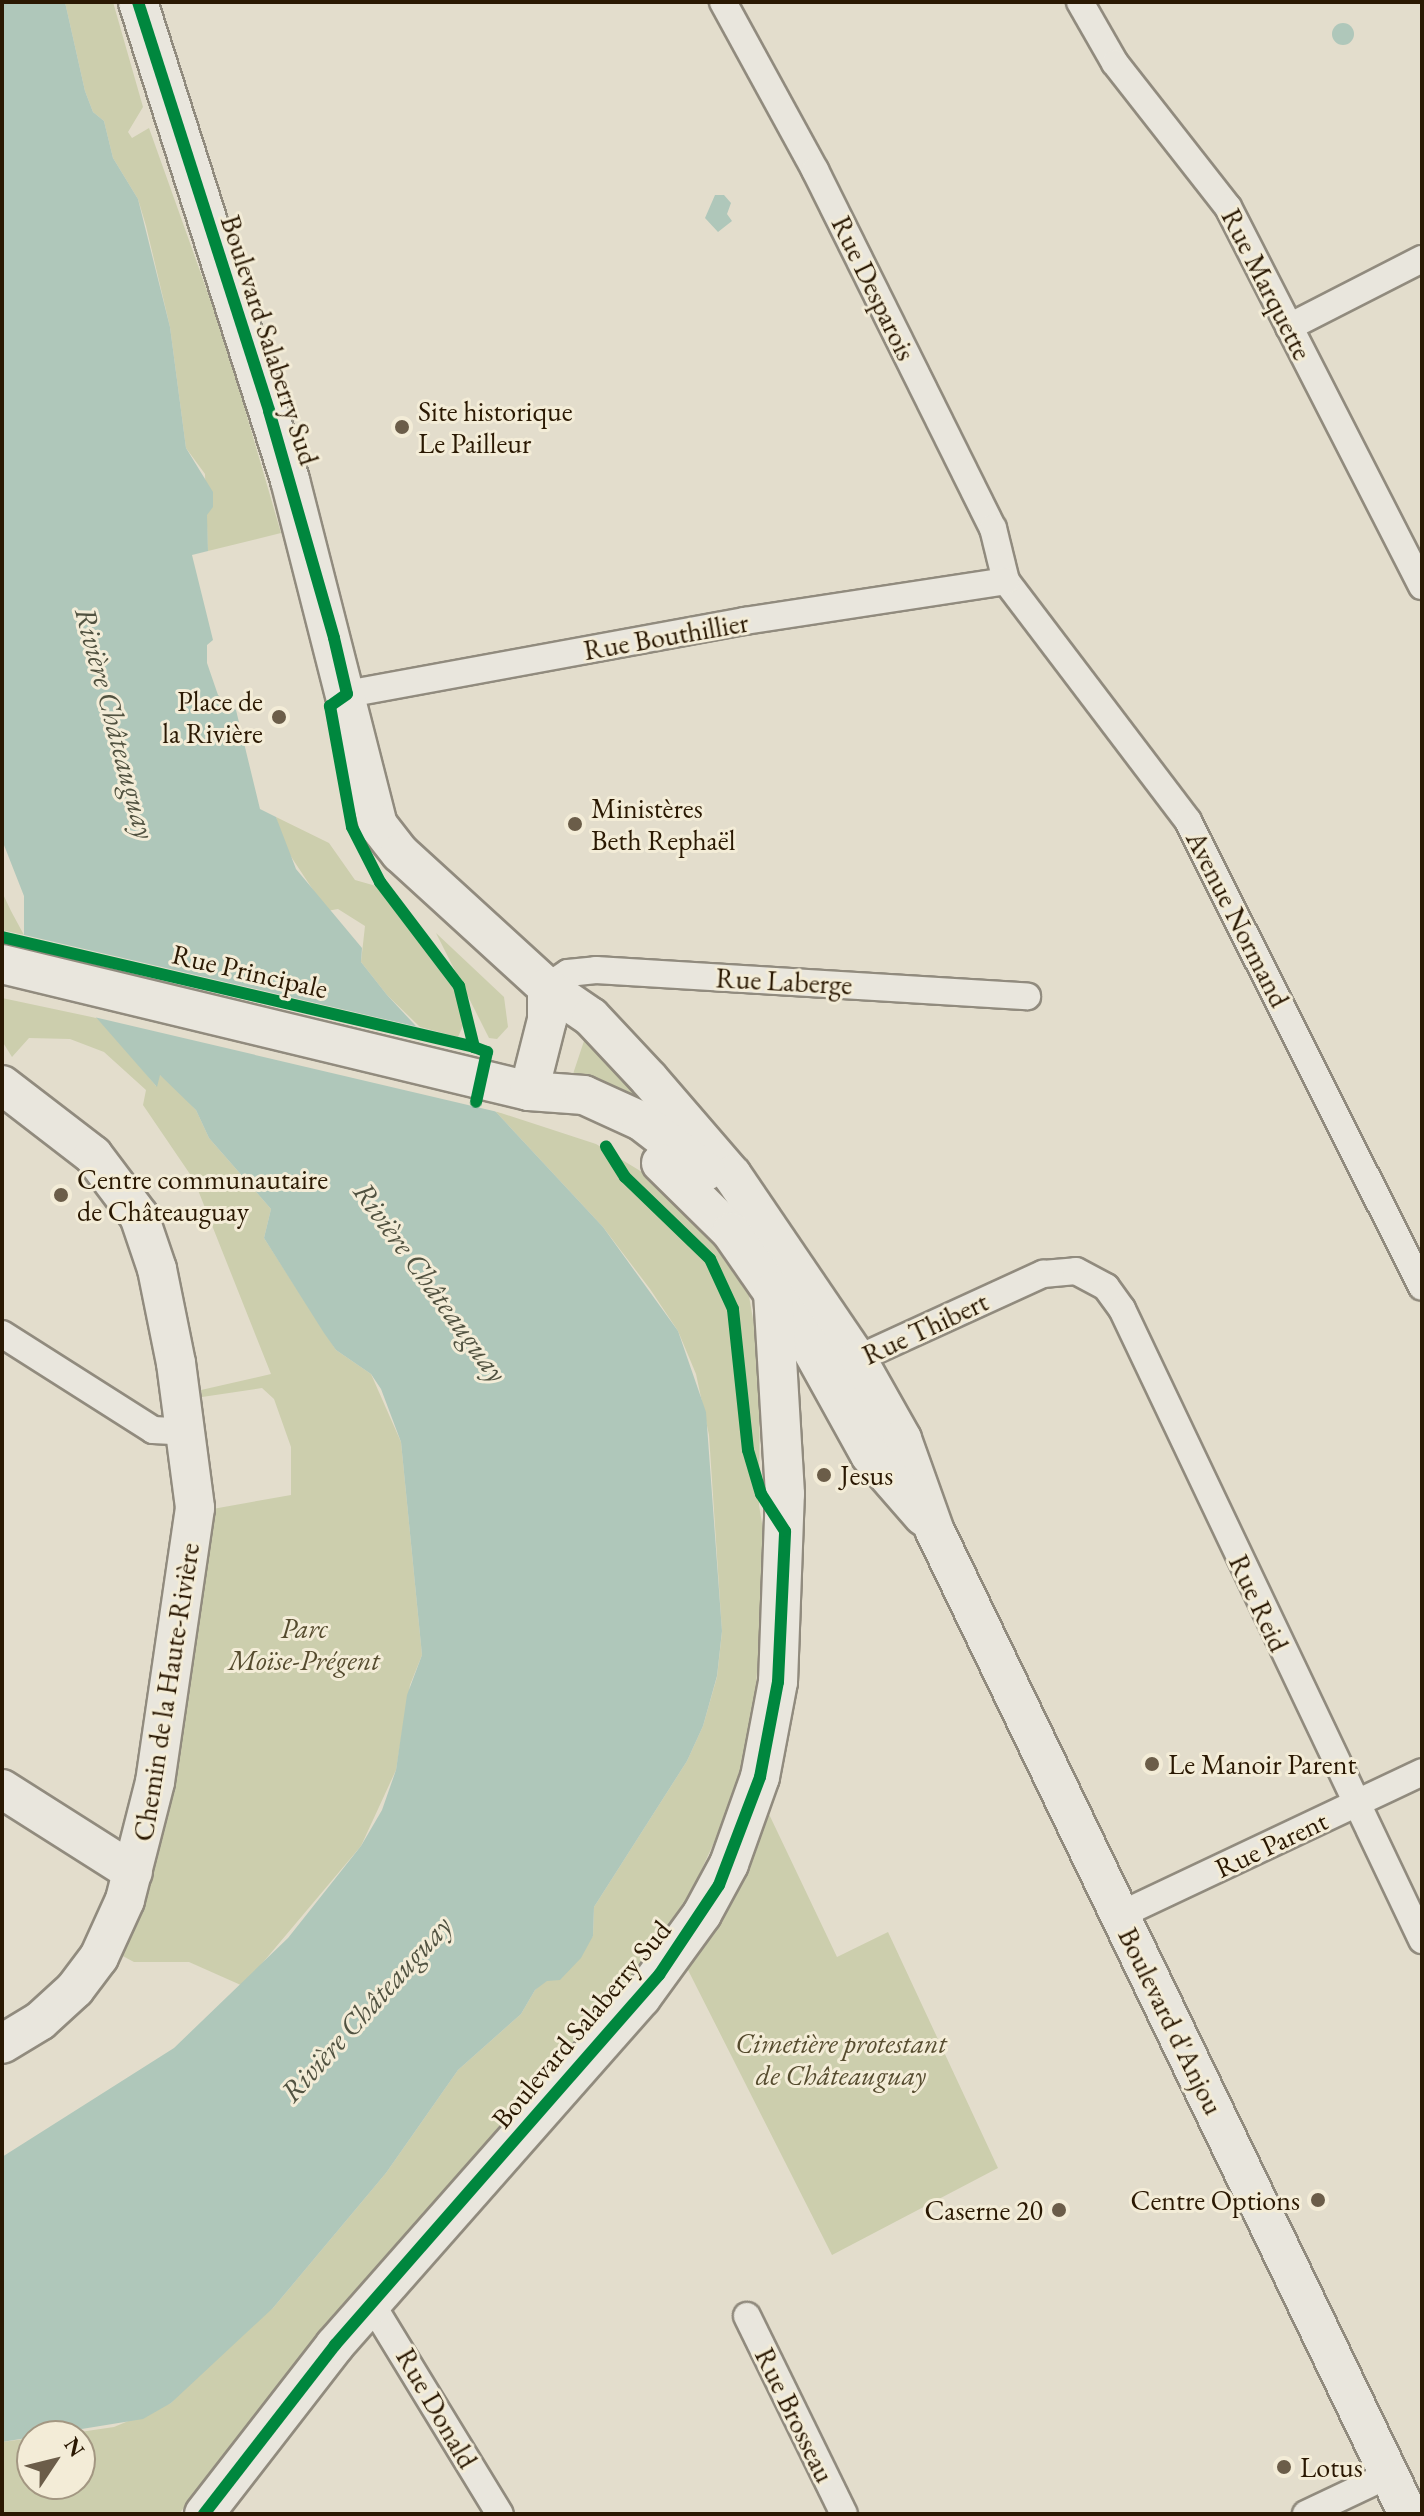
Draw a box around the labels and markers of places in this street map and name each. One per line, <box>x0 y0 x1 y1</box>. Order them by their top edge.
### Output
place label: Site historique Le Pailleur <box>418 394 573 460</box>
marker: Site historique Le Pailleur <box>393 418 411 436</box>
place label: Place de la Rivière <box>162 684 263 750</box>
marker: Place de la Rivière <box>270 708 288 726</box>
place label: Ministères Beth Rephaël <box>591 791 735 857</box>
marker: Ministères Beth Rephaël <box>566 815 584 833</box>
place label: Centre communautaire de Châteauguay <box>77 1162 328 1228</box>
marker: Centre communautaire de Châteauguay <box>52 1186 70 1204</box>
place label: Jesus <box>840 1458 893 1492</box>
marker: Jesus <box>815 1466 833 1484</box>
place label: Le Manoir Parent <box>1168 1747 1356 1781</box>
marker: Le Manoir Parent <box>1143 1755 1161 1773</box>
place label: Centre Options <box>1131 2183 1300 2217</box>
marker: Centre Options <box>1307 2189 1329 2211</box>
place label: Caserne 20 <box>924 2193 1043 2227</box>
marker: Caserne 20 <box>1050 2201 1068 2219</box>
place label: Lotus <box>1300 2450 1363 2484</box>
marker: Lotus <box>1275 2458 1293 2476</box>

